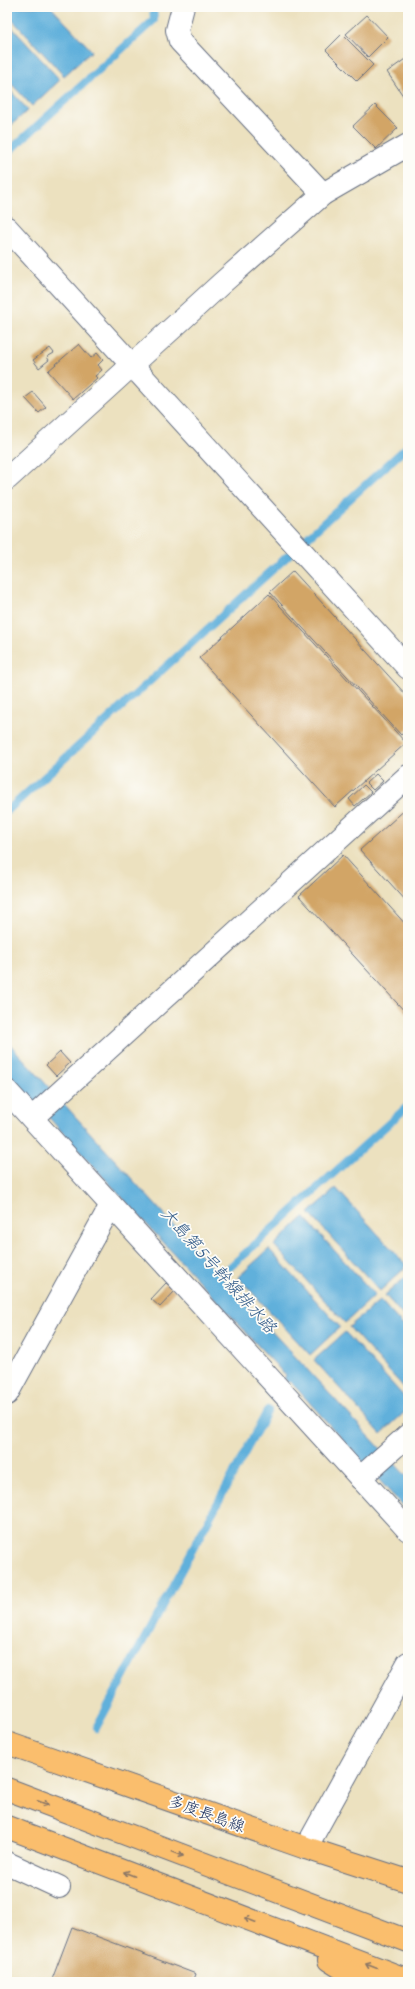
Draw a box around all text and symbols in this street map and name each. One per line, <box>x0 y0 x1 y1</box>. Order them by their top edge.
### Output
water label: 大島第5号幹線排水路 <box>154 1202 282 1341</box>
street label: 多度長島線 <box>165 1790 248 1840</box>
one-way arrow <box>37 1799 49 1807</box>
one-way arrow <box>172 1850 184 1858</box>
one-way arrow <box>123 1869 135 1877</box>
one-way arrow <box>244 1916 256 1924</box>
one-way arrow <box>366 1962 378 1970</box>

